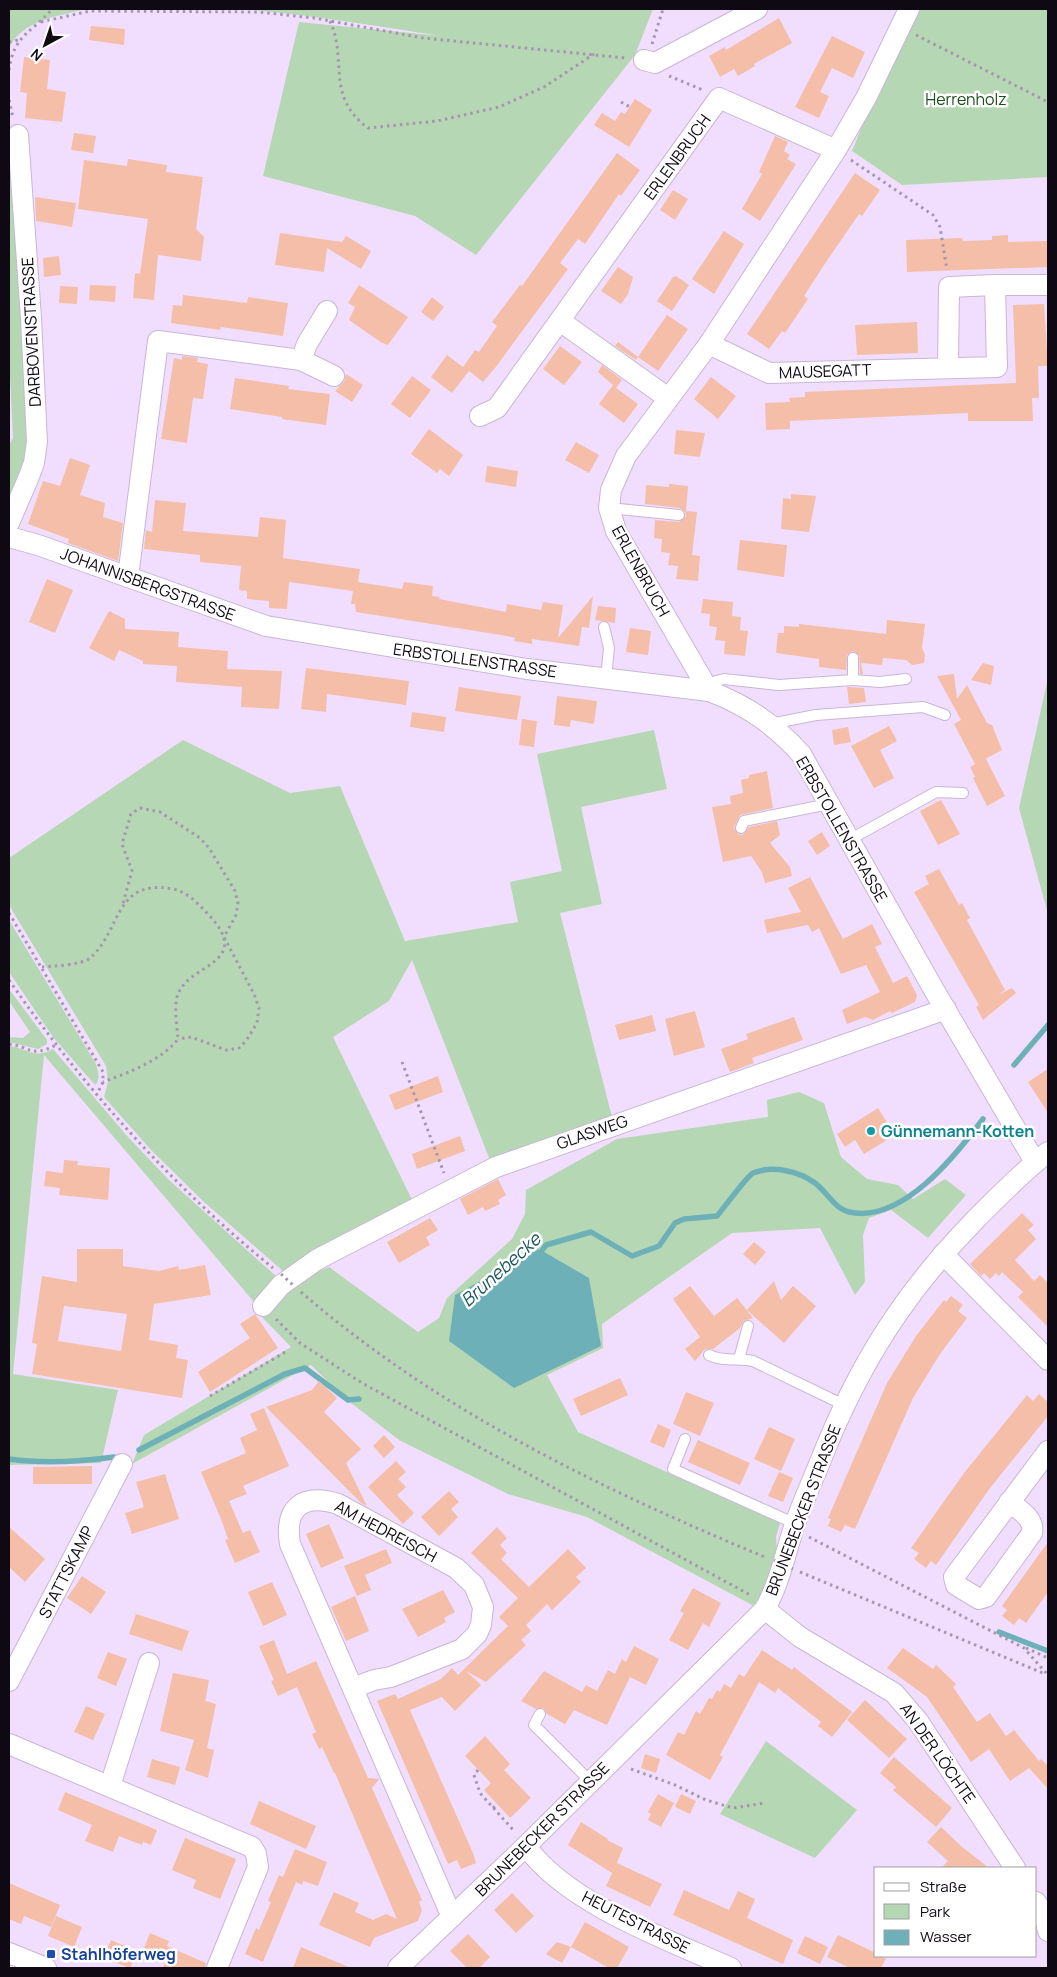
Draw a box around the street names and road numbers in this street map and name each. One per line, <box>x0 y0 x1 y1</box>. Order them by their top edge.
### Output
street label: ERLENBRUCH <box>638 110 716 204</box>
street label: DARBOVENSTRASSE <box>16 257 46 407</box>
street label: MAUSEGATT <box>778 358 872 384</box>
street label: ERLENBRUCH <box>607 522 675 620</box>
street label: JOHANNISBERGSTRASSE <box>58 542 238 626</box>
street label: ERBSTOLLENSTRASSE <box>392 638 558 682</box>
street label: ERBSTOLLENSTRASSE <box>791 752 893 906</box>
street label: GLASWEG <box>554 1110 630 1154</box>
street label: BRUNEBECKER STRASSE <box>760 1421 846 1599</box>
street label: AM HEDREISCH <box>331 1495 441 1567</box>
street label: STATTSKAMP <box>33 1522 99 1622</box>
street label: AN DER LÖCHTE <box>895 1698 981 1808</box>
street label: BRUNEBECKER STRASSE <box>470 1757 614 1901</box>
street label: HEUTESTRASSE <box>578 1885 694 1959</box>

